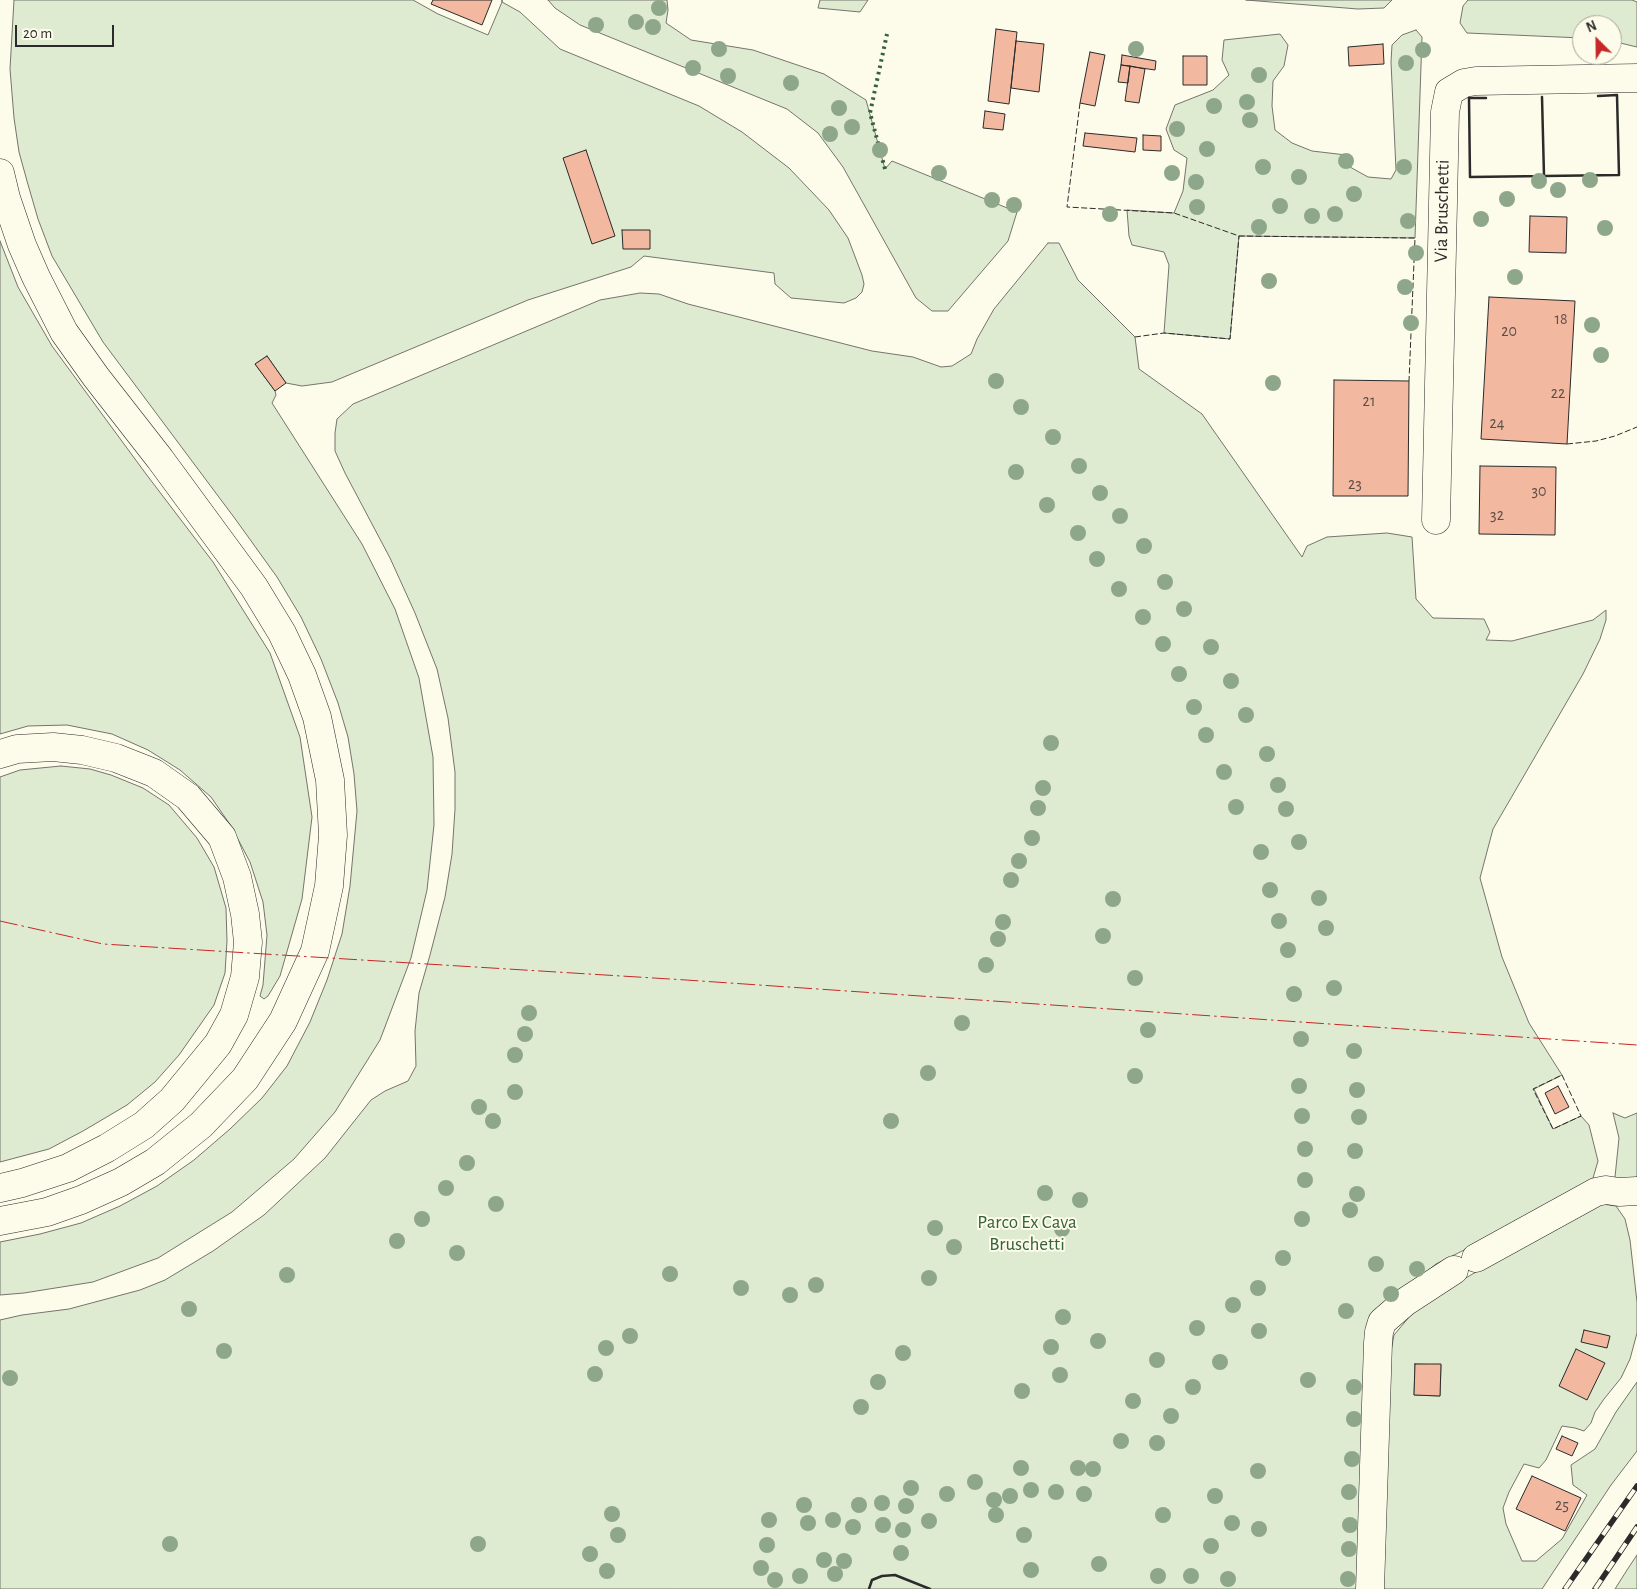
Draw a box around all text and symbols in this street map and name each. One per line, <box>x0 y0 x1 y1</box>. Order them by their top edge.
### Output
scale bar <box>18 15 116 47</box>
north arrow <box>1572 15 1622 65</box>
text: N <box>1584 19 1599 35</box>
text: 20 m <box>23 26 52 41</box>
street label: Via Bruschetti <box>1430 159 1454 263</box>
house number: 18 <box>1554 309 1568 329</box>
house number: 20 <box>1501 321 1517 341</box>
house number: 22 <box>1551 383 1565 403</box>
house number: 21 <box>1363 391 1375 411</box>
house number: 24 <box>1490 413 1504 433</box>
house number: 23 <box>1348 474 1362 494</box>
house number: 30 <box>1531 481 1547 501</box>
house number: 32 <box>1490 505 1504 525</box>
park label: Parco Ex Cava Bruschetti <box>977 1211 1077 1255</box>
house number: 25 <box>1555 1495 1569 1515</box>

